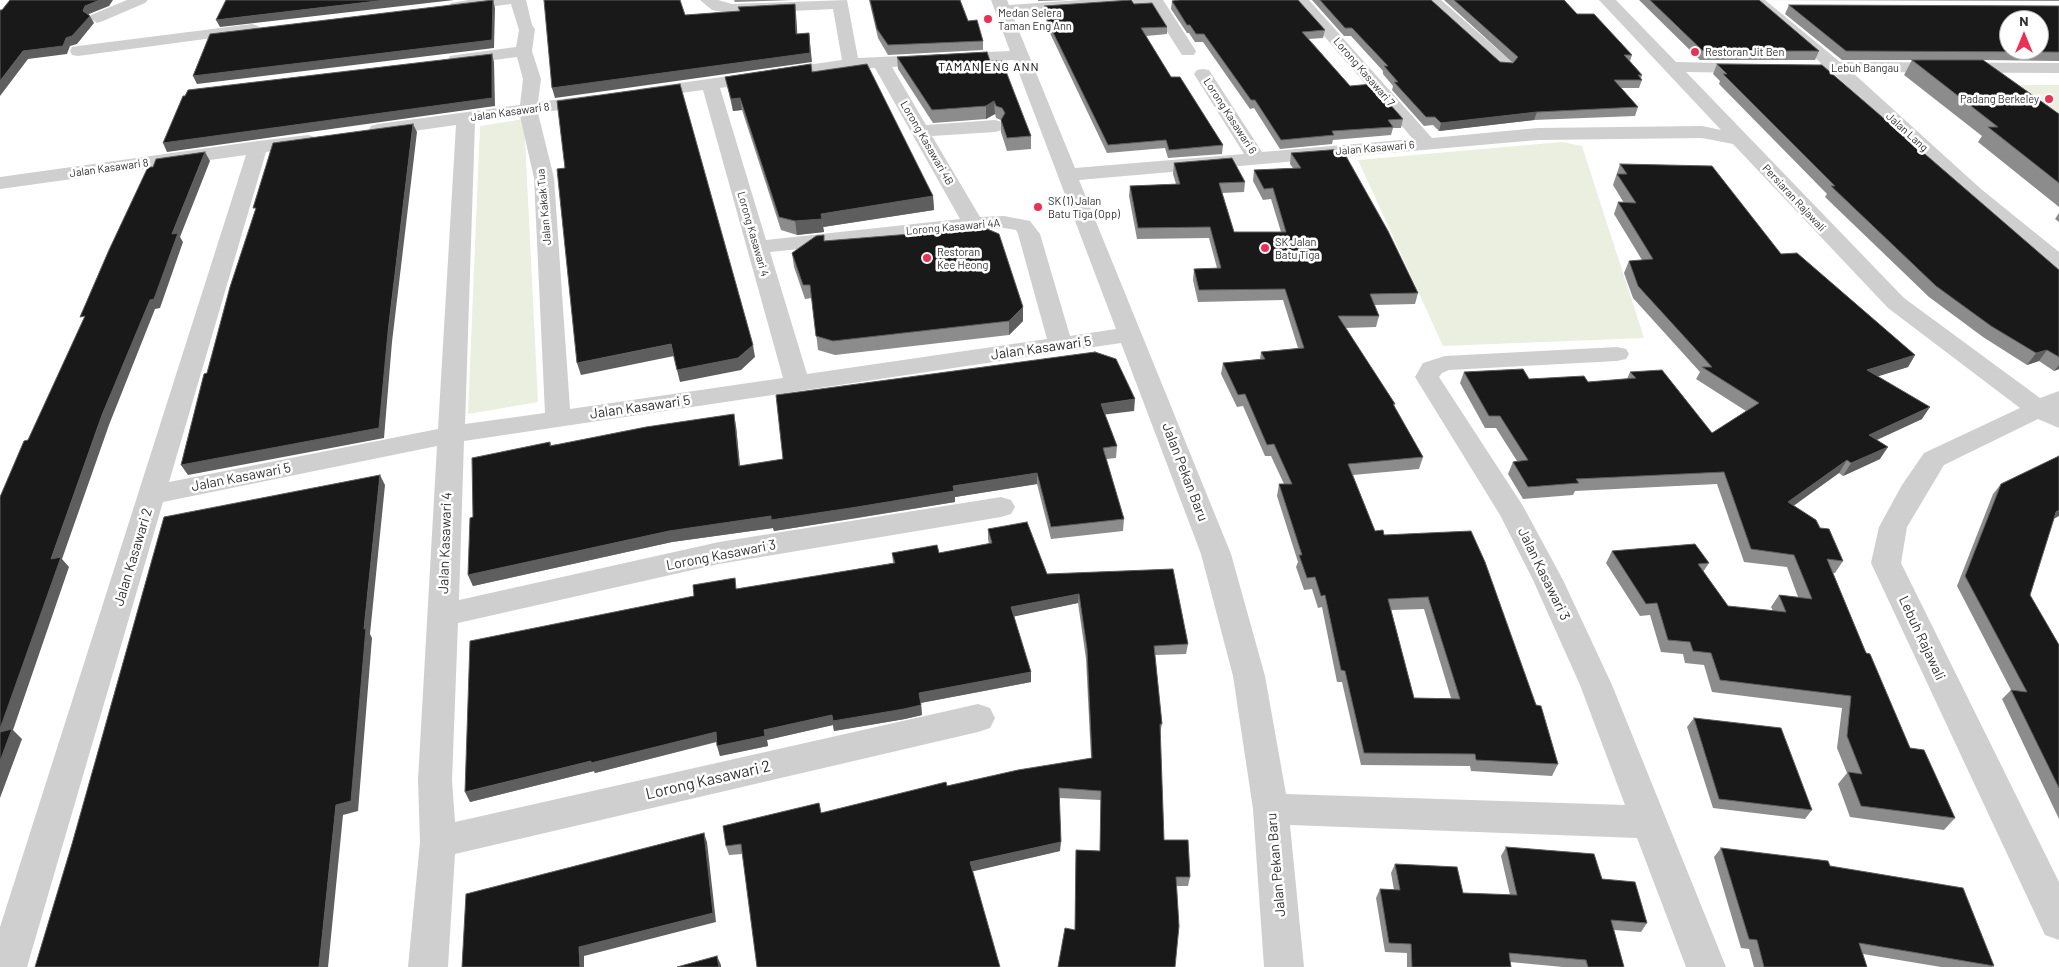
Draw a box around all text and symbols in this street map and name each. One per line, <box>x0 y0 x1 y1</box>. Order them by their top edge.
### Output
place label: Medan Selera Taman Eng Ann <box>998 6 1072 32</box>
north arrow <box>1999 10 2049 60</box>
text: N <box>2019 12 2029 29</box>
marker: Medan Selera Taman Eng Ann <box>982 13 994 25</box>
street label: Lorong Kasawari 7 <box>1330 35 1398 109</box>
place label: Restoran Jit Ben <box>1705 45 1784 59</box>
marker: Restoran Jit Ben <box>1689 46 1701 58</box>
district label: TAMAN ENG ANN <box>937 60 1041 74</box>
street label: Lebuh Bangau <box>1831 61 1899 75</box>
street label: Lorong Kasawari 6 <box>1201 76 1259 156</box>
place label: Padang Berkeley <box>1960 92 2039 106</box>
marker: Padang Berkeley <box>2043 93 2055 105</box>
street label: Lorong Kasawari 4B <box>898 99 956 187</box>
street label: Jalan Kasawari 8 <box>470 100 550 124</box>
street label: Jalan Lang <box>1883 110 1931 154</box>
street label: Jalan Kasawari 6 <box>1335 138 1415 158</box>
street label: Jalan Kasawari 8 <box>69 156 149 180</box>
street label: Persiaran Rajawali <box>1760 162 1828 234</box>
street label: Jalan Kakak Tua <box>534 168 554 246</box>
street label: Lorong Kasawari 4 <box>735 190 771 278</box>
place label: SK (1) Jalan Batu Tiga (Opp) <box>1048 194 1120 220</box>
marker: SK (1) Jalan Batu Tiga (Opp) <box>1032 201 1044 213</box>
street label: Lorong Kasawari 4A <box>905 216 1001 238</box>
place label: SK Jalan Batu Tiga <box>1275 235 1320 261</box>
marker: SK Jalan Batu Tiga <box>1259 242 1271 254</box>
place label: Restoran Kee Heong <box>937 245 988 271</box>
marker: Restoran Kee Heong <box>921 252 933 264</box>
street label: Jalan Kasawari 5 <box>990 333 1092 363</box>
street label: Jalan Kasawari 5 <box>589 392 691 422</box>
street label: Jalan Pekan Baru <box>1158 420 1212 524</box>
street label: Jalan Kasawari 5 <box>190 459 292 495</box>
street label: Jalan Kasawari 4 <box>435 492 455 594</box>
street label: Jalan Kasawari 2 <box>110 506 156 608</box>
street label: Jalan Kasawari 3 <box>1514 525 1574 623</box>
street label: Lorong Kasawari 3 <box>665 536 777 574</box>
street label: Lebuh Rajawali <box>1895 593 1949 683</box>
street label: Lorong Kasawari 2 <box>644 756 772 804</box>
street label: Jalan Pekan Baru <box>1263 812 1289 918</box>

